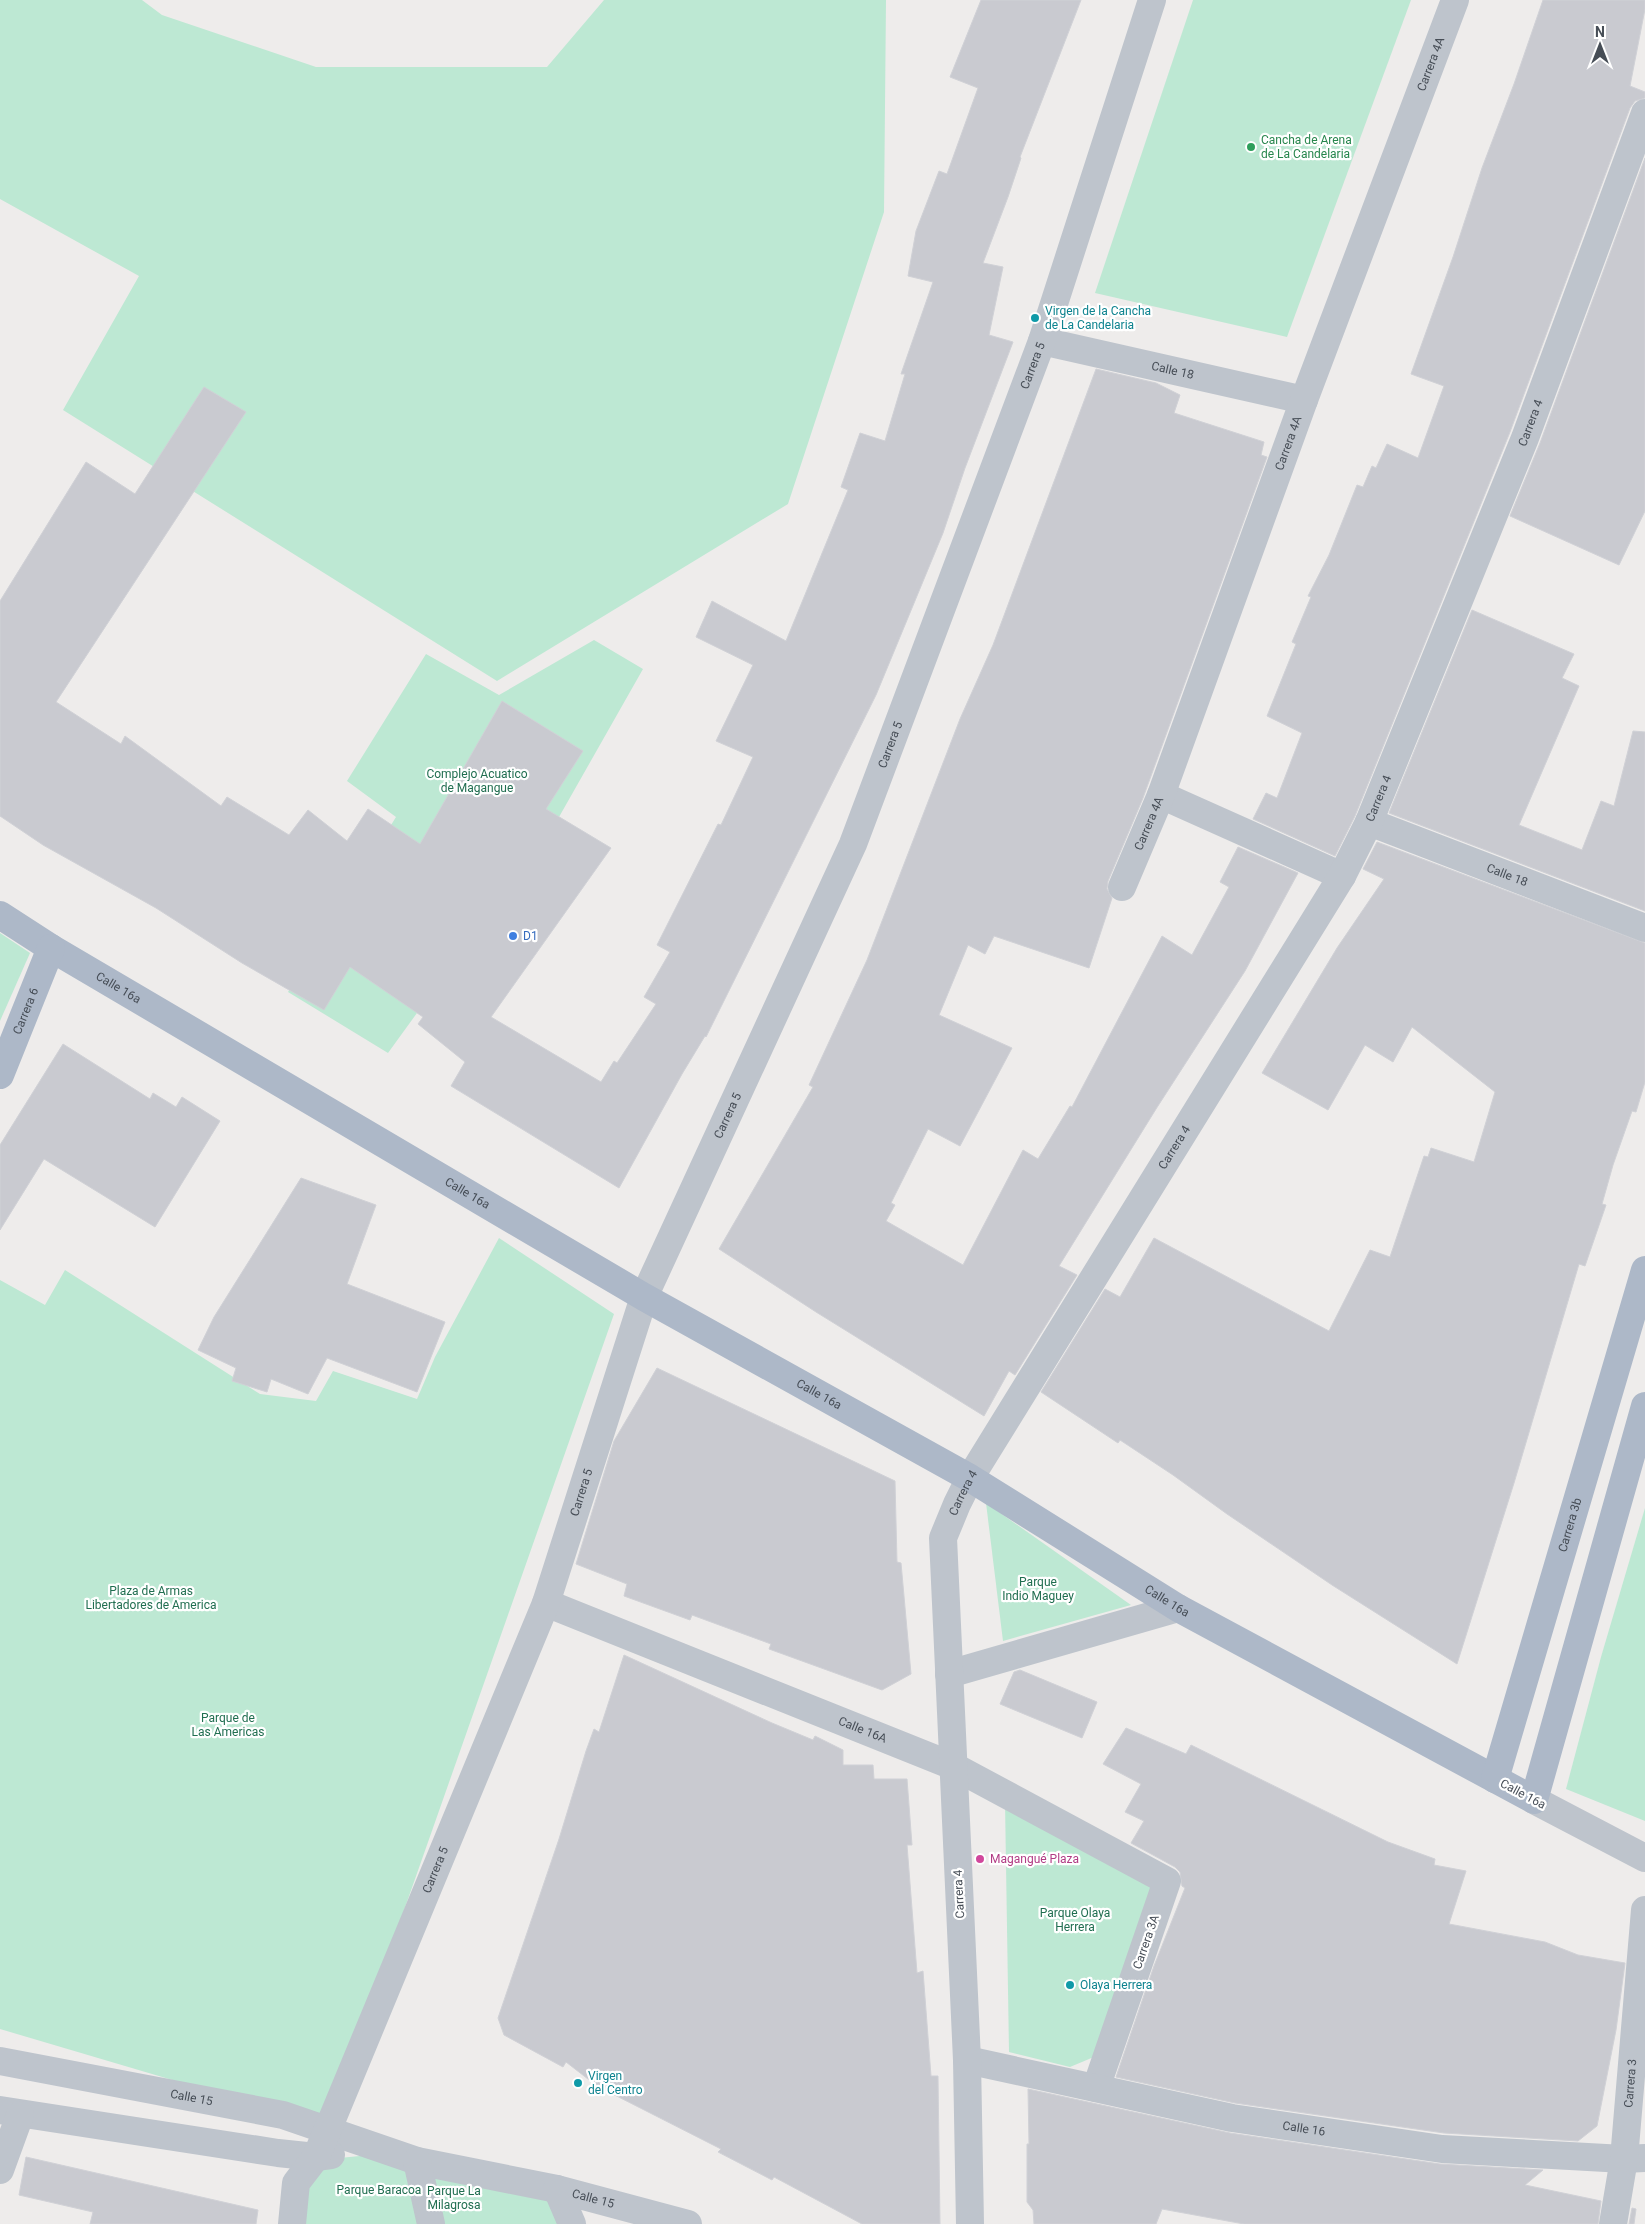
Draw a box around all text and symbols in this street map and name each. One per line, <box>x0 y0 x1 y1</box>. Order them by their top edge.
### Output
north arrow <box>1575 20 1625 70</box>
text: N <box>1595 24 1605 40</box>
street label: Carrera 4A <box>1414 35 1447 93</box>
place label: Cancha de Arena de La Candelaria <box>1261 133 1352 161</box>
marker: Cancha de Arena de La Candelaria <box>1245 141 1257 153</box>
place label: Virgen de la Cancha de La Candelaria <box>1045 304 1151 332</box>
marker: Virgen de la Cancha de La Candelaria <box>1029 312 1041 324</box>
street label: Carrera 5 <box>1018 340 1048 391</box>
street label: Calle 18 <box>1150 359 1196 382</box>
street label: Carrera 4 <box>1515 397 1546 448</box>
street label: Carrera 4A <box>1272 414 1305 472</box>
street label: Carrera 5 <box>875 719 906 770</box>
park label: Complejo Acuatico de Magangue <box>426 767 528 795</box>
street label: Carrera 4 <box>1363 773 1394 824</box>
street label: Carrera 4A <box>1131 794 1167 852</box>
street label: Calle 18 <box>1485 861 1530 889</box>
place label: D1 <box>523 929 538 943</box>
marker: D1 <box>507 930 519 942</box>
street label: Calle 16a <box>94 969 143 1006</box>
street label: Carrera 6 <box>10 985 41 1036</box>
street label: Carrera 5 <box>711 1090 744 1141</box>
street label: Carrera 4 <box>1155 1123 1193 1172</box>
street label: Calle 16a <box>443 1175 492 1212</box>
street label: Calle 16a <box>794 1376 844 1412</box>
street label: Carrera 5 <box>567 1467 596 1518</box>
street label: Carrera 4 <box>946 1467 980 1518</box>
street label: Carrera 3b <box>1555 1496 1585 1553</box>
park label: Parque Indio Maguey <box>1002 1575 1074 1603</box>
street label: Calle 16a <box>1142 1582 1192 1620</box>
park label: Plaza de Armas Libertadores de America <box>85 1584 217 1612</box>
park label: Parque de Las Americas <box>192 1711 264 1739</box>
street label: Calle 16A <box>836 1714 889 1746</box>
street label: Calle 16a <box>1498 1776 1548 1812</box>
street label: Carrera 5 <box>420 1844 451 1895</box>
place label: Magangué Plaza <box>990 1852 1079 1866</box>
marker: Magangué Plaza <box>974 1853 986 1865</box>
street label: Carrera 4 <box>951 1869 967 1919</box>
park label: Parque Olaya Herrera <box>1040 1906 1110 1934</box>
street label: Carrera 3A <box>1130 1913 1162 1971</box>
place label: Olaya Herrera <box>1080 1978 1152 1992</box>
marker: Olaya Herrera <box>1064 1979 1076 1991</box>
street label: Carrera 3 <box>1621 2058 1639 2108</box>
place label: Virgen del Centro <box>588 2069 643 2097</box>
marker: Virgen del Centro <box>572 2077 584 2089</box>
street label: Calle 15 <box>169 2087 214 2109</box>
street label: Calle 16 <box>1282 2119 1327 2139</box>
park label: Parque Baracoa <box>337 2183 421 2197</box>
park label: Parque La Milagrosa <box>427 2184 481 2212</box>
street label: Calle 15 <box>571 2186 616 2211</box>

